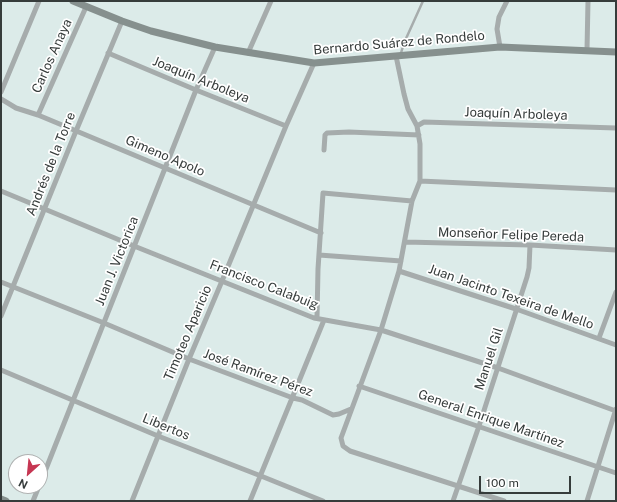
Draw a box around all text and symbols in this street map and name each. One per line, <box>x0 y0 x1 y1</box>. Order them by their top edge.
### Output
street label: Carlos Anaya <box>29 17 75 95</box>
street label: Bernardo Suárez de Rondelo <box>313 28 485 58</box>
street label: Joaquín Arboleya <box>150 53 252 107</box>
street label: Joaquín Arboleya <box>464 104 568 124</box>
street label: Andrés de la Torre <box>23 110 79 218</box>
street label: Gimeno Apolo <box>123 132 207 180</box>
street label: Juan J. Victorica <box>92 214 142 308</box>
street label: Monseñor Felipe Pereda <box>438 225 584 245</box>
street label: Francisco Calabuig <box>207 257 321 313</box>
street label: Juan Jacinto Texeira de Mello <box>426 261 596 333</box>
street label: Timoteo Aparicio <box>161 283 215 383</box>
street label: Manuel Gil <box>472 326 506 392</box>
street label: José Ramírez Pérez <box>201 346 315 400</box>
street label: General Enrique Martínez <box>416 387 566 451</box>
street label: Libertos <box>140 410 192 444</box>
north arrow <box>8 454 48 494</box>
scale bar <box>481 468 573 494</box>
text: 100 m <box>486 476 519 490</box>
text: N <box>16 477 30 491</box>

